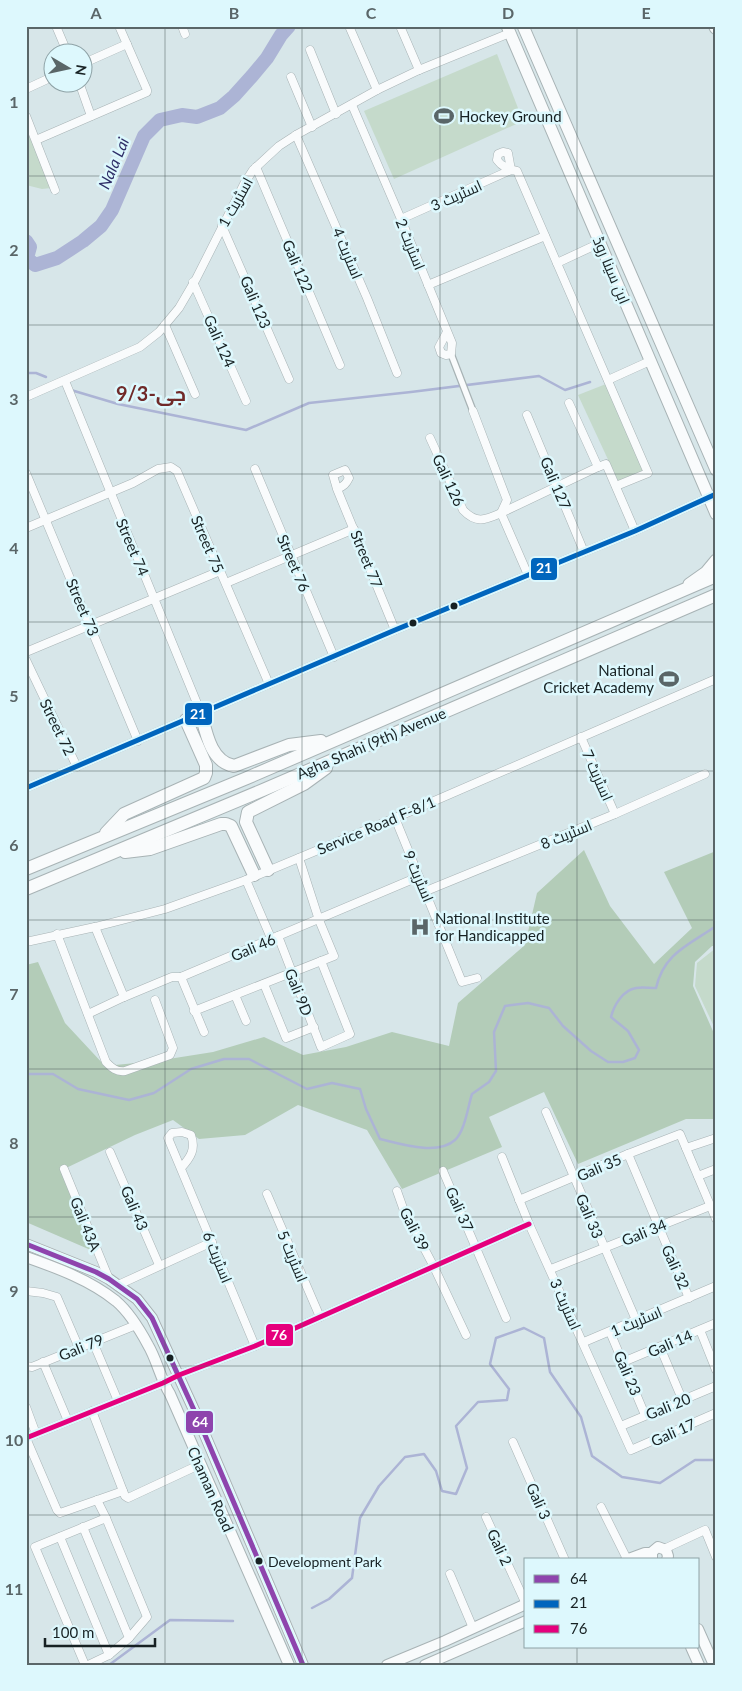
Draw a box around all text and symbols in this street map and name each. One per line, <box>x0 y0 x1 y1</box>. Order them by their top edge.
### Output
text: A <box>89 3 102 22</box>
text: B <box>229 3 239 22</box>
text: C <box>366 3 377 22</box>
text: D <box>502 3 514 22</box>
text: E <box>641 3 651 22</box>
north arrow <box>42 42 92 92</box>
text: N <box>72 63 91 77</box>
text: 1 <box>9 92 19 111</box>
sports icon: Hockey Ground <box>433 105 455 127</box>
place label: Hockey Ground <box>459 107 562 125</box>
water label: Nala Lai <box>94 134 132 192</box>
street label: اسٹریٹ 1 <box>214 174 257 231</box>
street label: اسٹریٹ 3 <box>428 176 485 215</box>
street label: اسٹریٹ 2 <box>392 216 429 273</box>
street label: اسٹریٹ 4 <box>328 225 367 282</box>
street label: ابن سینا روڈ <box>588 234 634 307</box>
street label: Gali 122 <box>279 237 317 295</box>
text: 2 <box>9 240 19 259</box>
street label: Gali 123 <box>237 273 275 331</box>
street label: Gali 124 <box>201 312 240 370</box>
district label: جی-9/3 <box>116 381 186 406</box>
text: 3 <box>9 389 19 408</box>
street label: Gali 126 <box>429 451 469 509</box>
street label: Gali 127 <box>537 454 575 512</box>
street label: Street 75 <box>188 513 228 575</box>
street label: Street 74 <box>113 516 153 579</box>
street label: Street 77 <box>347 527 387 591</box>
street label: Street 76 <box>274 532 314 595</box>
text: 4 <box>9 538 19 557</box>
line badge: 21 <box>530 557 558 581</box>
text: 21 <box>536 559 552 576</box>
street label: Street 73 <box>63 576 103 638</box>
unlabelled marker <box>449 601 459 611</box>
unlabelled marker <box>408 618 418 628</box>
place label: National Cricket Academy <box>543 661 654 696</box>
sports icon: National Cricket Academy <box>658 668 680 690</box>
text: 5 <box>9 686 19 705</box>
street label: Street 72 <box>37 696 79 758</box>
line badge: 21 <box>184 702 213 726</box>
street label: Agha Shahi (9th) Avenue <box>294 703 448 783</box>
text: 21 <box>190 705 206 722</box>
street label: اسٹریٹ 7 <box>578 747 617 804</box>
street label: Service Road F-8/1 <box>314 792 438 858</box>
street label: اسٹریٹ 8 <box>538 816 595 853</box>
text: 6 <box>9 835 19 854</box>
street label: اسٹریٹ 9 <box>399 848 438 905</box>
place label: National Institute for Handicapped <box>435 909 550 944</box>
hospital icon: National Institute for Handicapped <box>409 916 431 938</box>
street label: Gali 46 <box>228 929 278 964</box>
street label: Gali 9D <box>281 966 317 1018</box>
text: 7 <box>9 984 19 1003</box>
text: 8 <box>9 1133 19 1152</box>
street label: Gali 35 <box>574 1150 624 1184</box>
street label: Gali 43 <box>118 1183 152 1233</box>
street label: Gali 37 <box>442 1184 478 1234</box>
street label: Gali 33 <box>573 1191 607 1241</box>
street label: Gali 43A <box>67 1194 105 1255</box>
street label: Gali 39 <box>396 1204 434 1254</box>
street label: Gali 34 <box>619 1215 669 1249</box>
street label: اسٹریٹ 5 <box>273 1228 312 1285</box>
street label: اسٹریٹ 6 <box>199 1229 236 1286</box>
street label: Gali 32 <box>658 1242 694 1292</box>
street label: اسٹریٹ 3 <box>546 1276 585 1333</box>
text: 9 <box>9 1281 19 1300</box>
street label: اسٹریٹ 1 <box>608 1302 665 1341</box>
line badge: 76 <box>265 1323 294 1347</box>
street label: Gali 14 <box>645 1325 695 1360</box>
text: 76 <box>271 1326 287 1343</box>
street label: Gali 79 <box>56 1330 106 1364</box>
street label: Gali 23 <box>611 1348 645 1398</box>
unlabelled marker <box>165 1353 175 1363</box>
street label: Gali 20 <box>643 1389 693 1423</box>
line badge: 64 <box>185 1410 214 1434</box>
text: 64 <box>192 1413 208 1430</box>
street label: Gali 17 <box>648 1414 698 1450</box>
text: 10 <box>5 1430 23 1449</box>
street label: Chaman Road <box>184 1444 238 1534</box>
street label: Gali 3 <box>523 1480 555 1522</box>
street label: Gali 2 <box>484 1526 516 1568</box>
place label: Development Park <box>268 1553 383 1570</box>
marker: Development Park <box>254 1556 264 1566</box>
legend <box>524 1558 700 1648</box>
text: 64 <box>570 1569 588 1587</box>
text: 11 <box>5 1579 23 1598</box>
text: 21 <box>570 1593 587 1611</box>
scale bar <box>45 1616 155 1648</box>
text: 76 <box>570 1619 588 1637</box>
text: 100 m <box>52 1623 94 1641</box>

